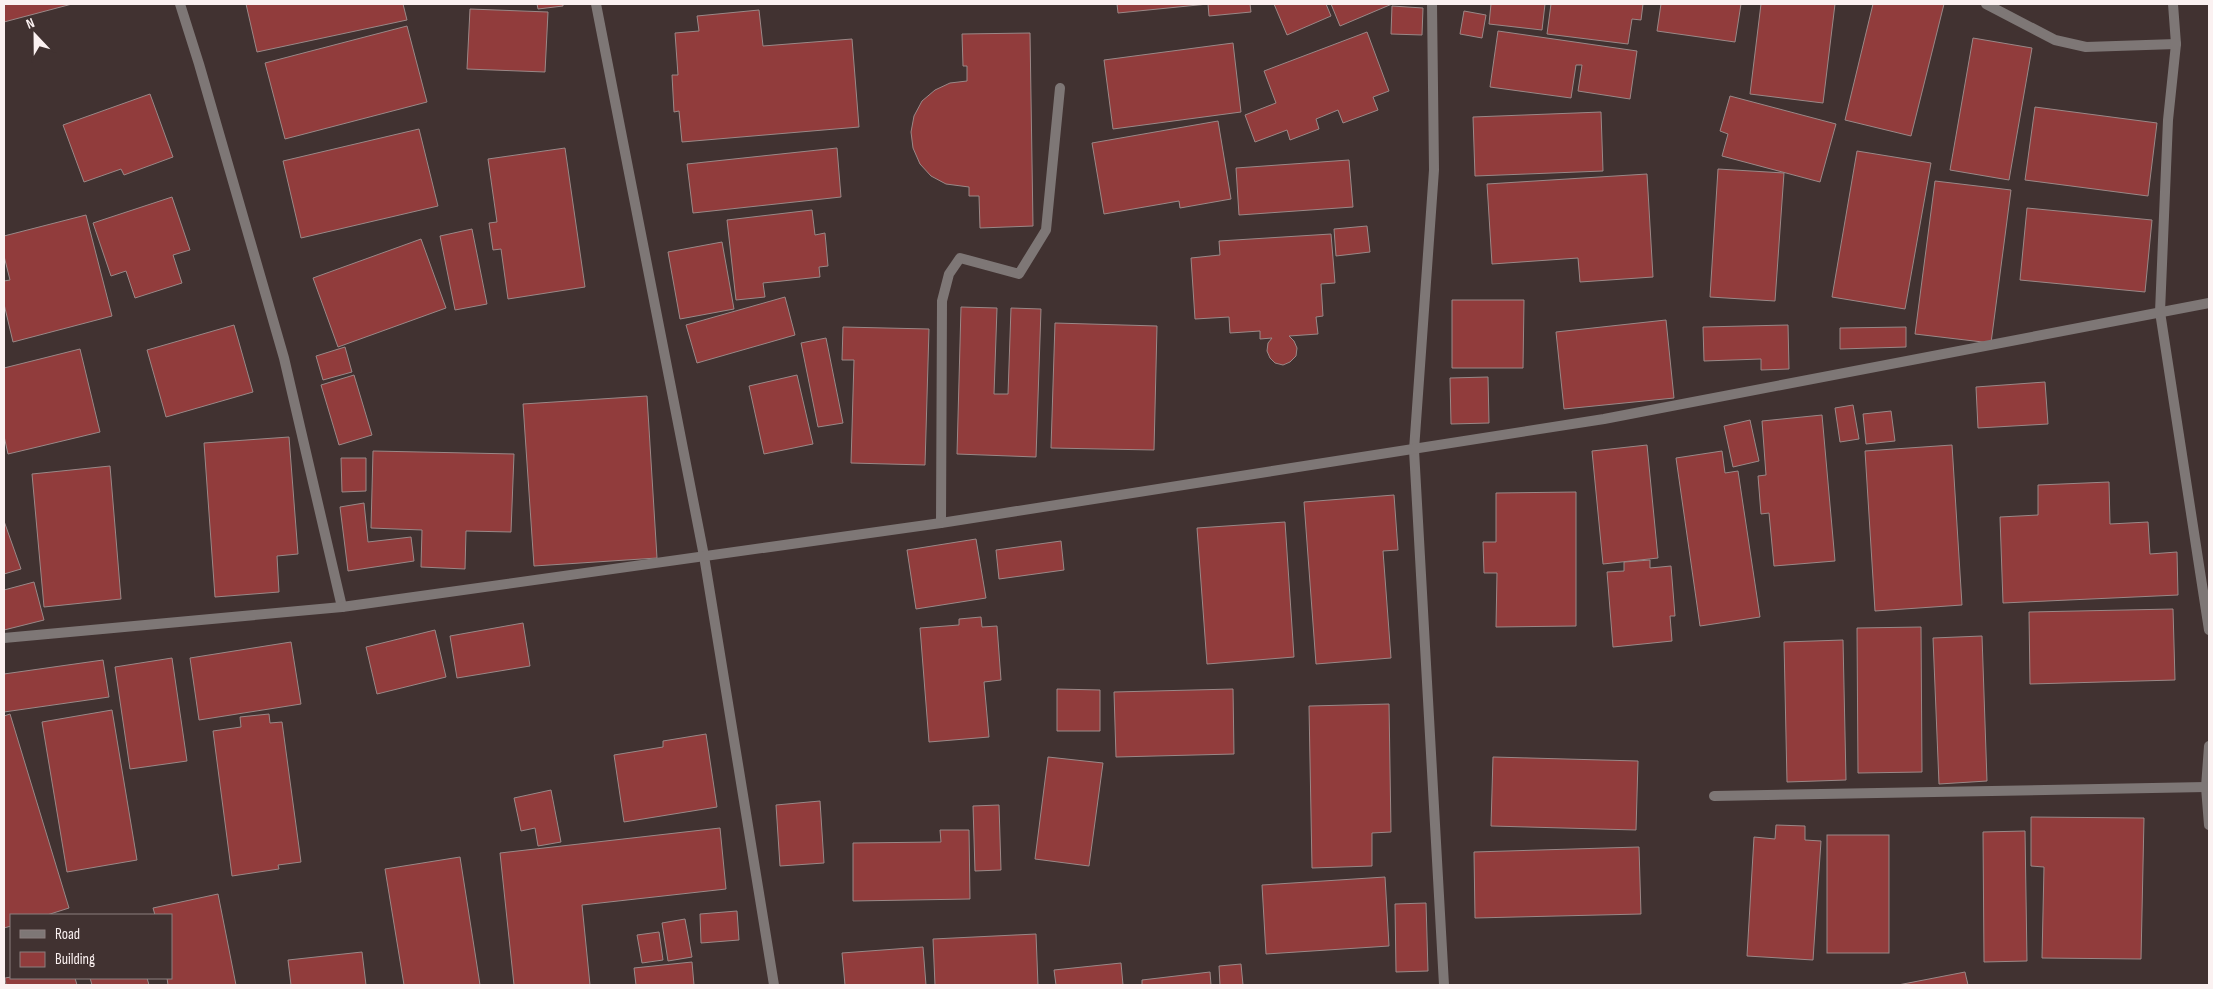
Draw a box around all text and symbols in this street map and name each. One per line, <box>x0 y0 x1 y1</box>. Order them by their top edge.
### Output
north arrow <box>10 10 60 60</box>
text: N <box>24 14 37 33</box>
legend <box>10 914 172 979</box>
text: Road <box>55 925 80 944</box>
text: Building <box>55 950 95 969</box>

